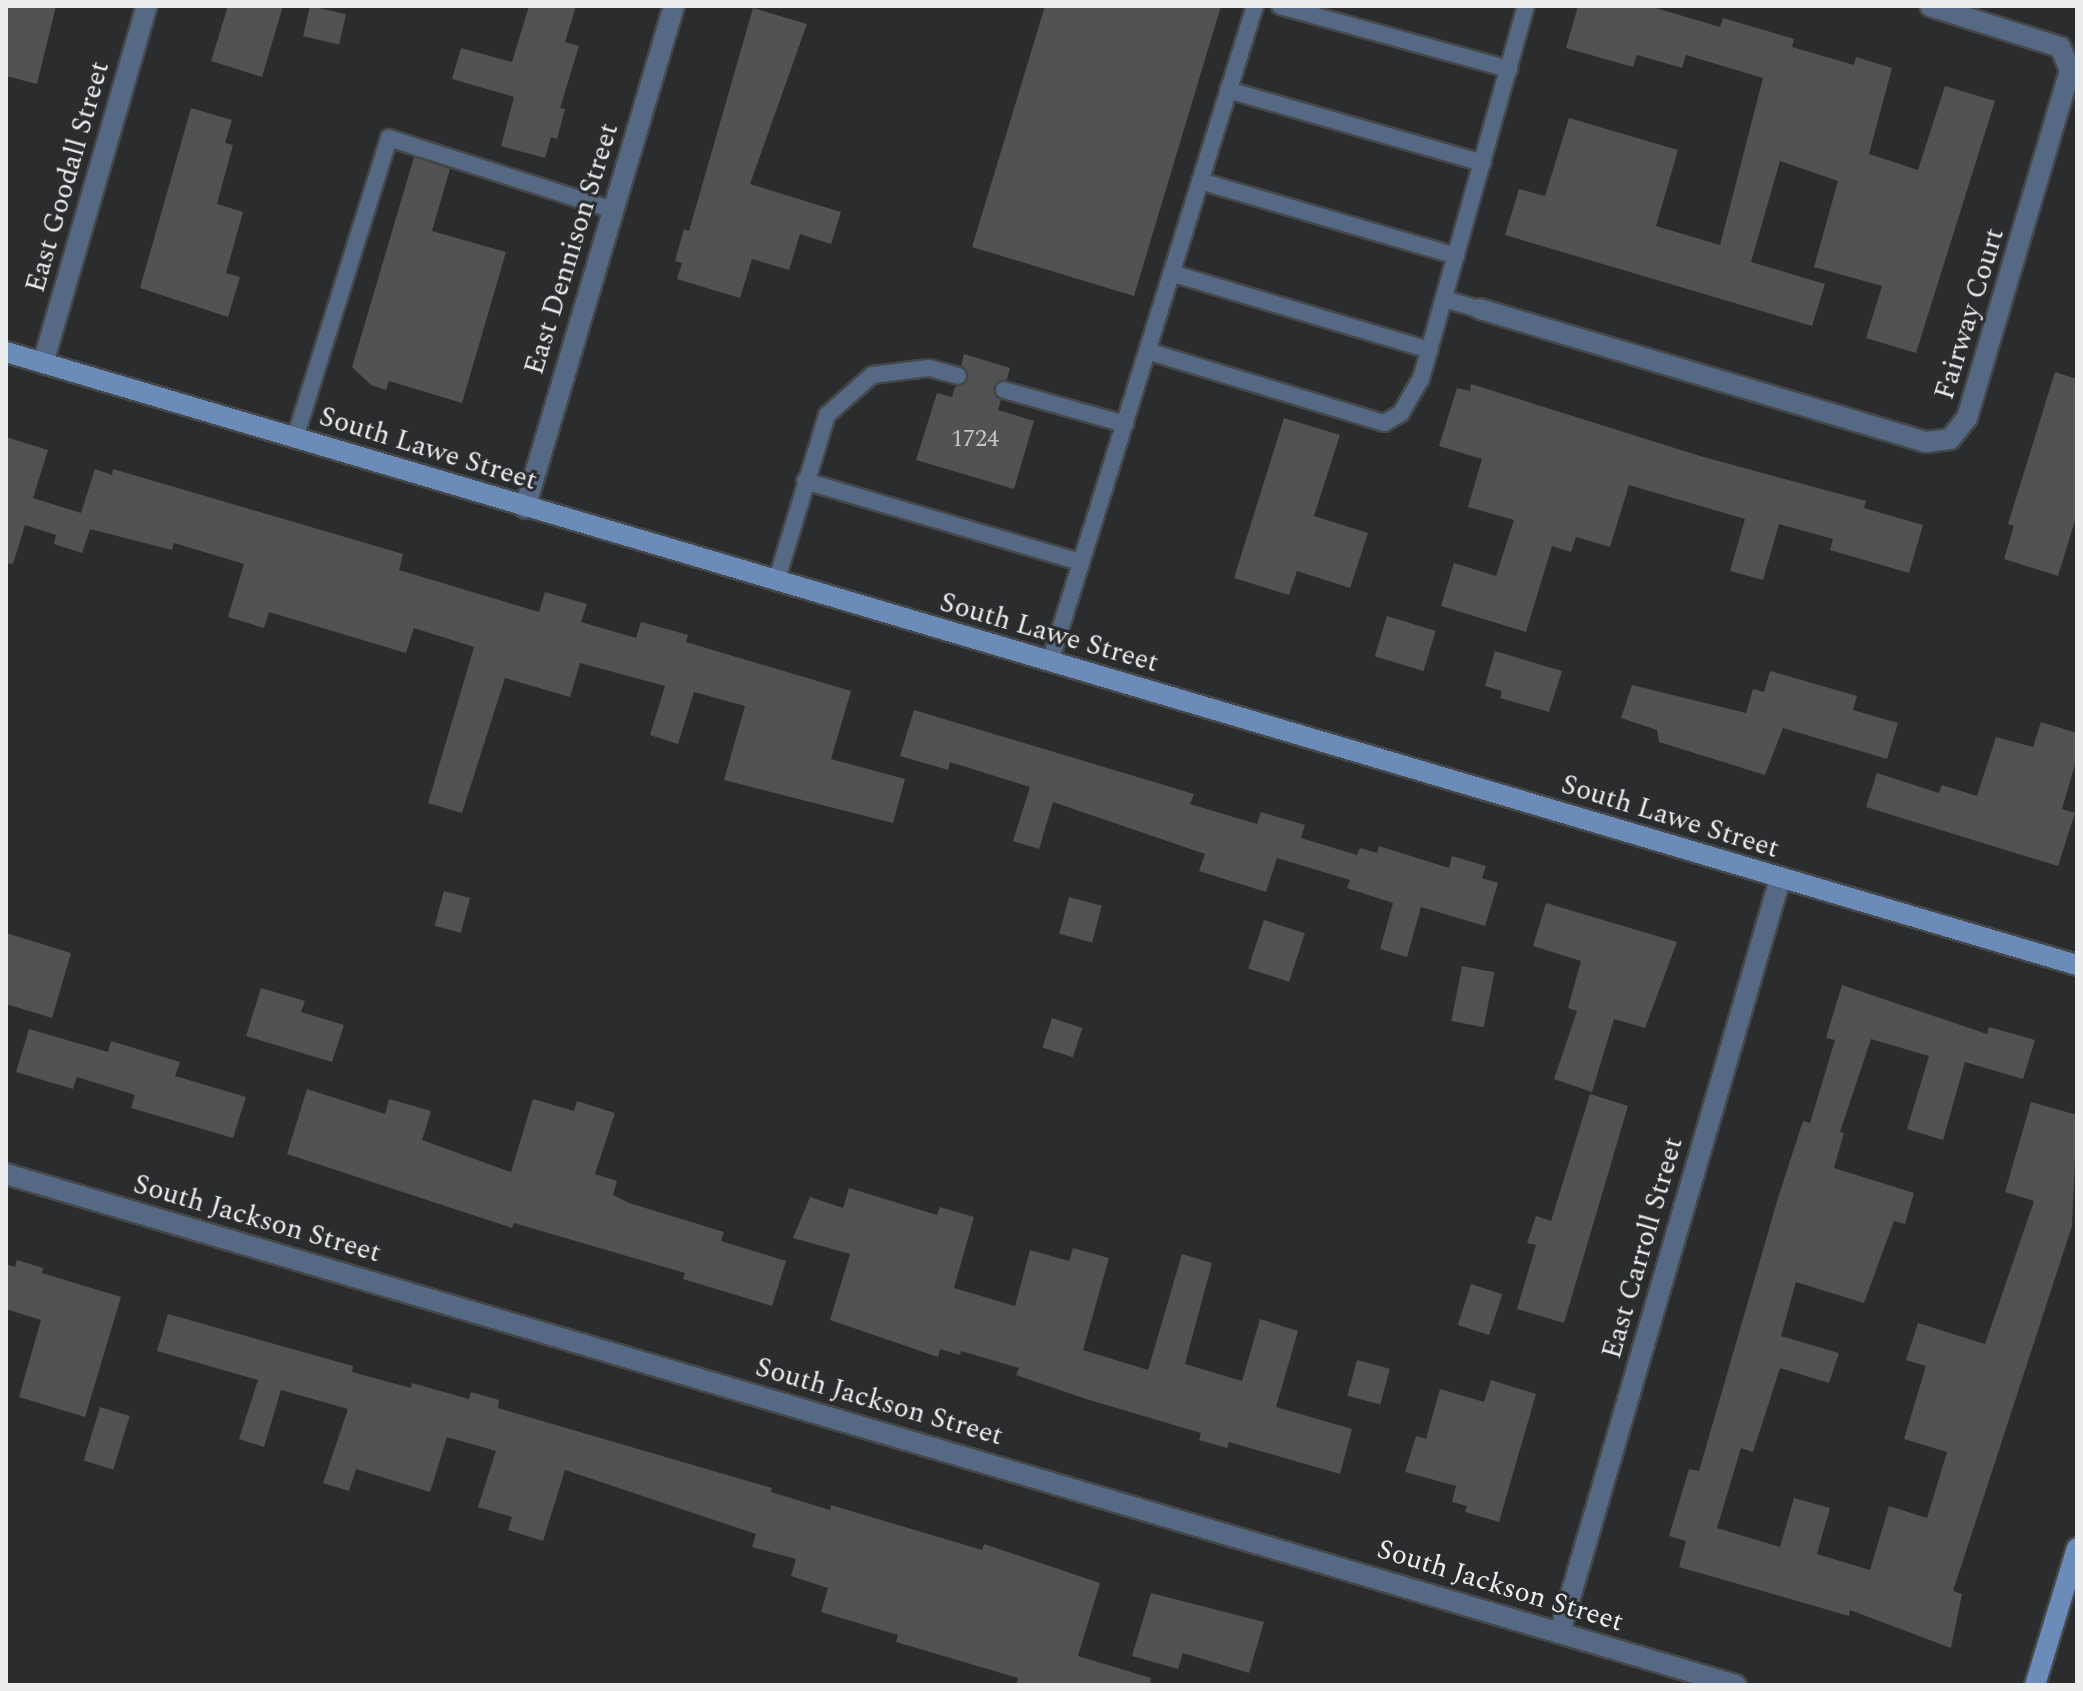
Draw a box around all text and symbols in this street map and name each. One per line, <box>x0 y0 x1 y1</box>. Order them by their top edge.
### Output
street label: East Goodall Street <box>19 58 117 296</box>
street label: East Dennison Street <box>518 119 626 379</box>
street label: Fairway Court <box>1928 224 2012 404</box>
street label: South Lawe Street <box>315 400 541 498</box>
house number: 1724 <box>951 426 999 454</box>
street label: South Lawe Street <box>936 586 1162 680</box>
street label: South Lawe Street <box>1557 768 1783 866</box>
street label: East Carroll Street <box>1595 1133 1691 1363</box>
street label: South Jackson Street <box>129 1168 385 1270</box>
street label: South Jackson Street <box>751 1351 1007 1453</box>
street label: South Jackson Street <box>1373 1533 1627 1639</box>

